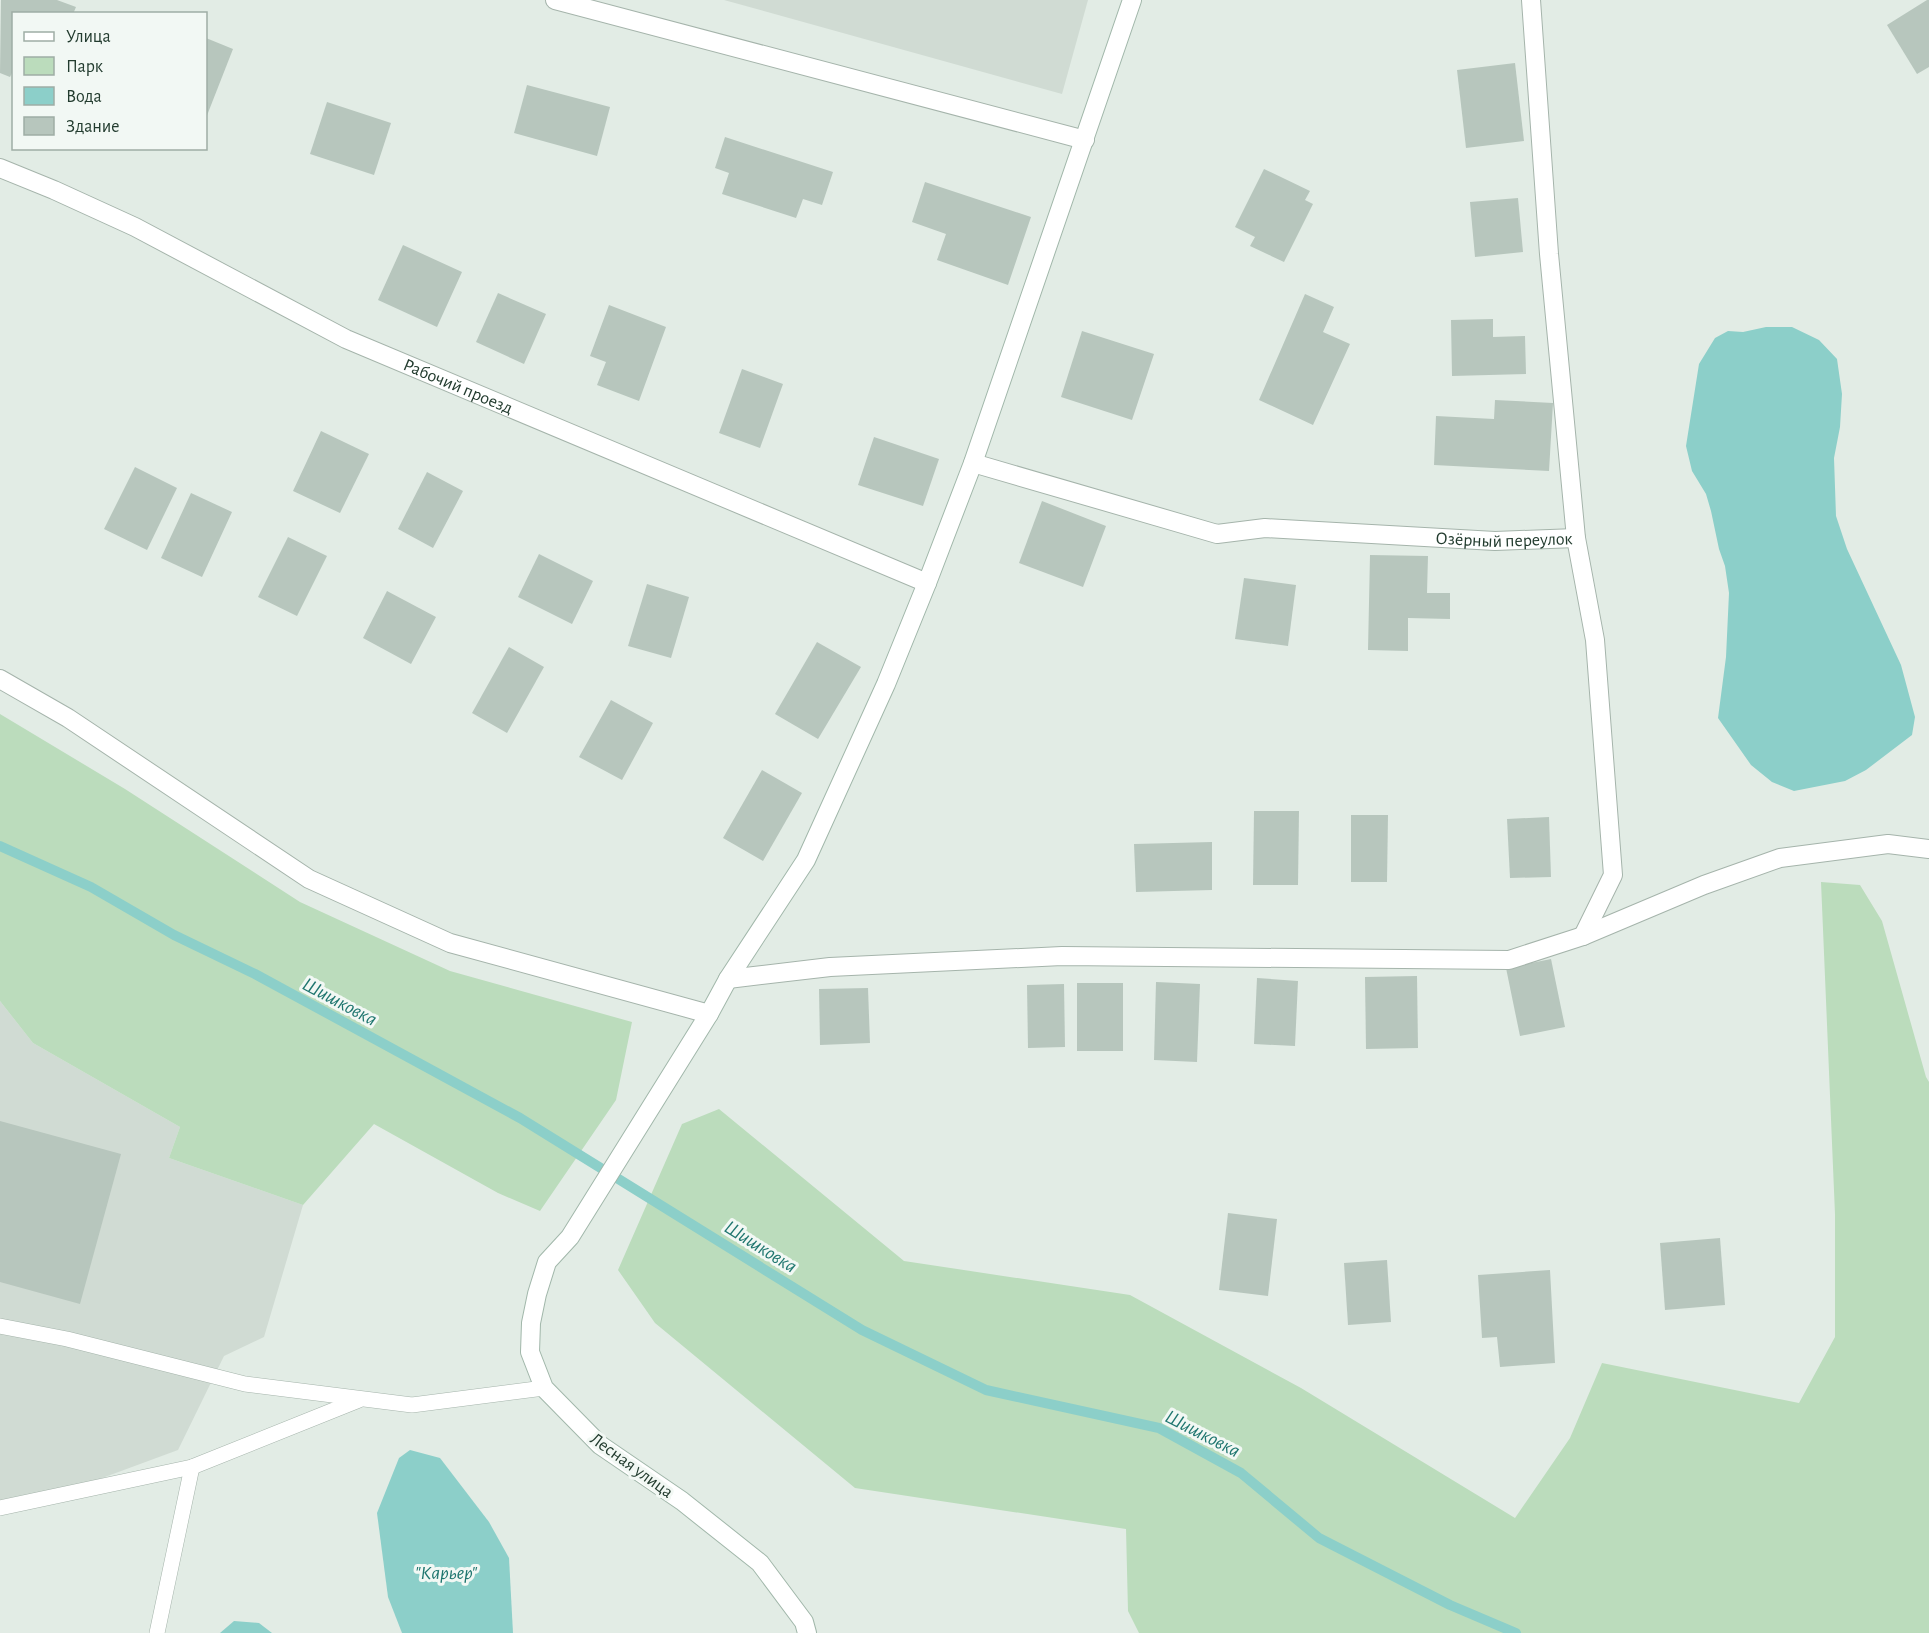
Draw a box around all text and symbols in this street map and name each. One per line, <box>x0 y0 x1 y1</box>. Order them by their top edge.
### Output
legend <box>12 12 207 150</box>
text: Улица <box>66 28 111 46</box>
text: Парк <box>66 58 104 76</box>
text: Вода <box>66 88 102 106</box>
text: Здание <box>66 118 120 136</box>
street label: Рабочий проезд <box>401 356 515 418</box>
street label: Озёрный переулок <box>1435 530 1574 551</box>
water label: Шишковка <box>299 974 380 1030</box>
water label: Шишковка <box>721 1217 800 1277</box>
water label: Шишковка <box>1162 1407 1243 1461</box>
street label: Лесная улица <box>587 1430 676 1502</box>
water label: "Карьер" <box>415 1563 478 1583</box>

